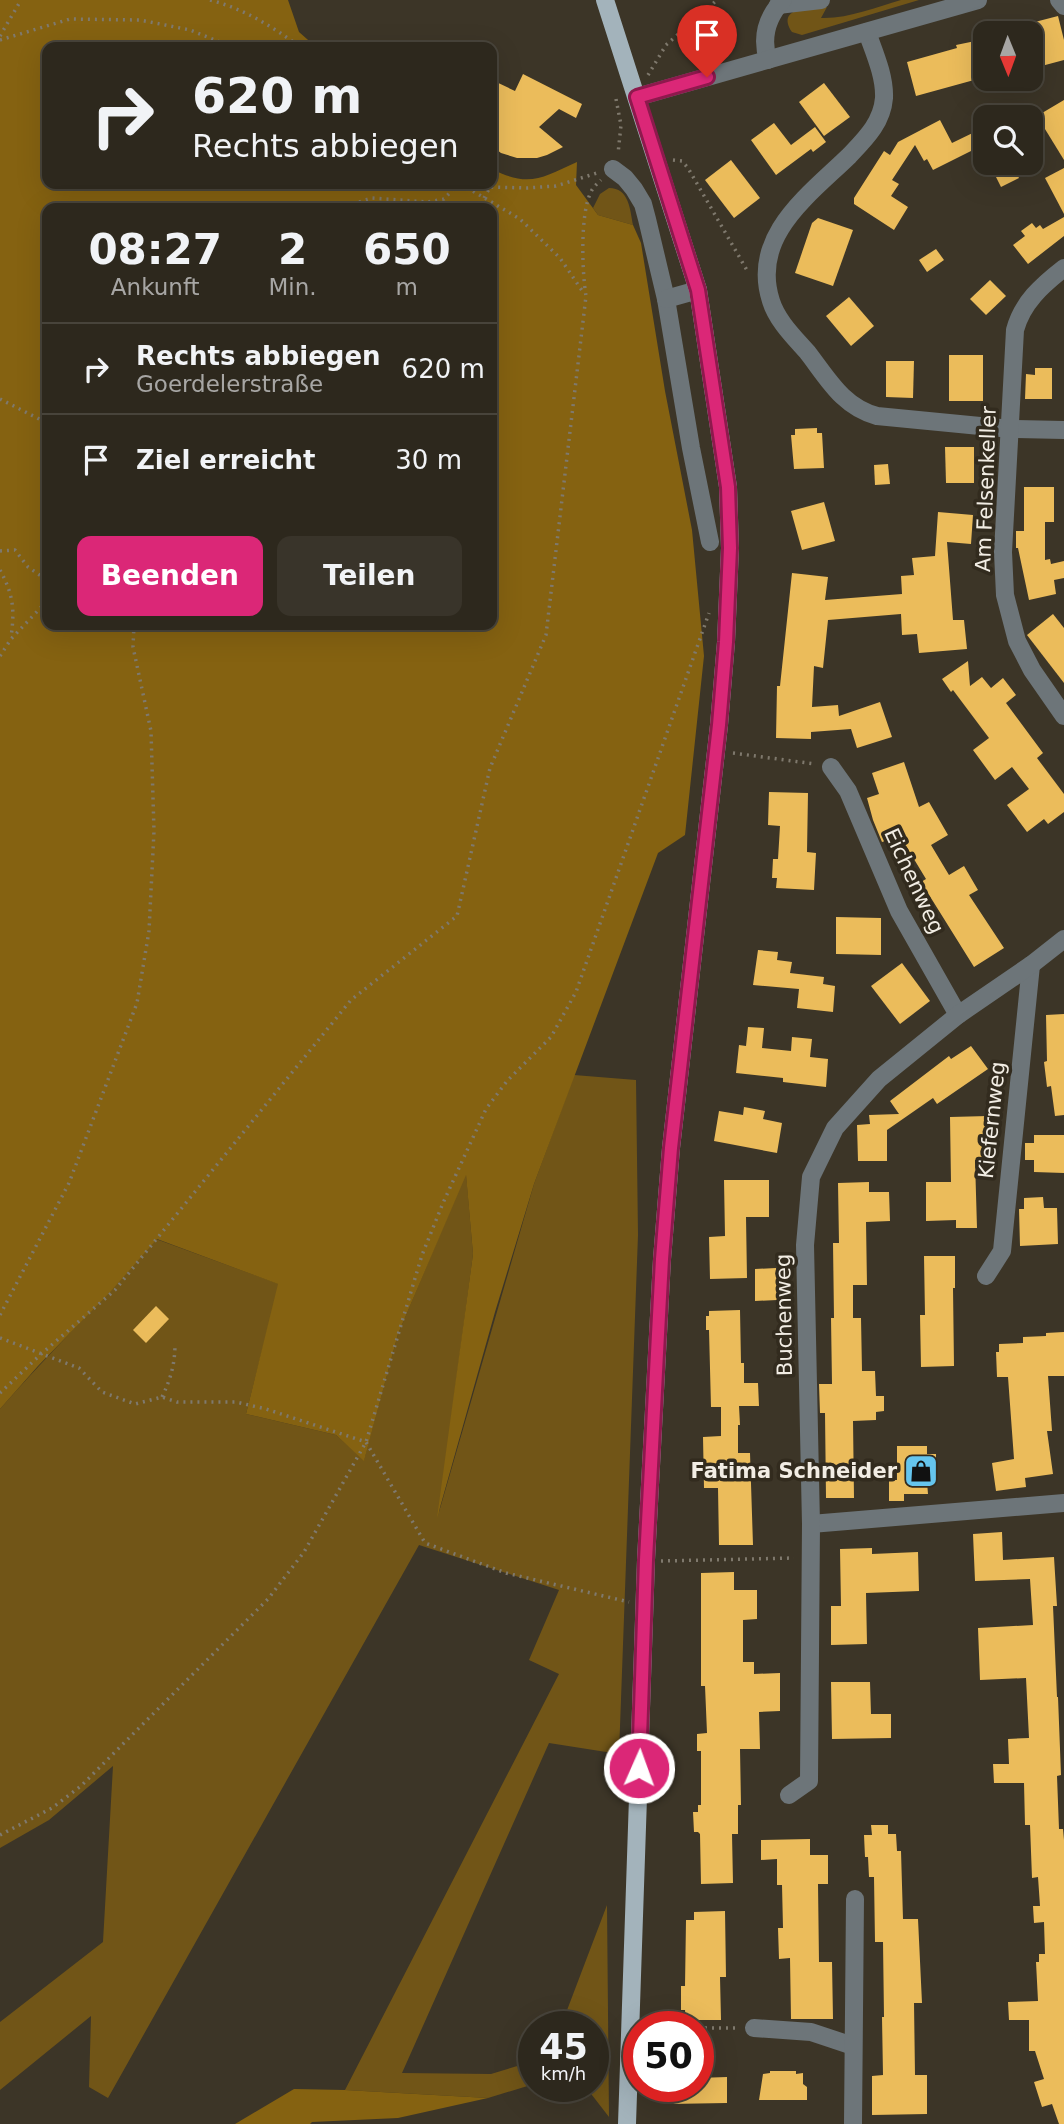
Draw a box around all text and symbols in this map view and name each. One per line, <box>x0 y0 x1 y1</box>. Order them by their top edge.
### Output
pin <box>677 5 737 77</box>
icon: arrive <box>688 16 726 54</box>
north arrow <box>973 21 1043 91</box>
map controls <box>973 21 1043 175</box>
text: 620 m <box>192 68 362 125</box>
icon: right <box>77 70 168 161</box>
button: search <box>973 105 1043 175</box>
text: Rechts abbiegen <box>192 127 459 165</box>
text: 08:27 <box>88 225 222 274</box>
text: 2 <box>278 225 307 274</box>
text: 650 <box>363 225 451 274</box>
text: Ankunft <box>111 274 200 300</box>
text: Min. <box>268 274 317 300</box>
text: m <box>396 274 418 300</box>
text: Rechts abbiegen <box>136 341 381 371</box>
icon: right <box>77 350 115 388</box>
text: 620 m <box>402 354 485 384</box>
text: Goerdelerstraße <box>136 371 323 397</box>
street label: Am Felsenkeller <box>971 405 1001 572</box>
icon: arrive <box>77 441 115 479</box>
text: Ziel erreicht <box>136 445 316 475</box>
text: 30 m <box>395 445 462 475</box>
button: Beenden <box>77 536 263 616</box>
button: Teilen <box>277 536 462 616</box>
street label: Eichenweg <box>879 824 949 938</box>
street label: Kiefernweg <box>974 1060 1010 1180</box>
street label: Buchenweg <box>771 1254 797 1376</box>
shop icon: Fatima Schneider <box>902 1452 940 1490</box>
place label: Fatima Schneider <box>691 1459 898 1483</box>
position arrow <box>602 1731 676 1805</box>
speed limit sign: 50 <box>623 2011 714 2102</box>
text: 45 <box>539 2027 588 2067</box>
text: km/h <box>541 2063 586 2084</box>

